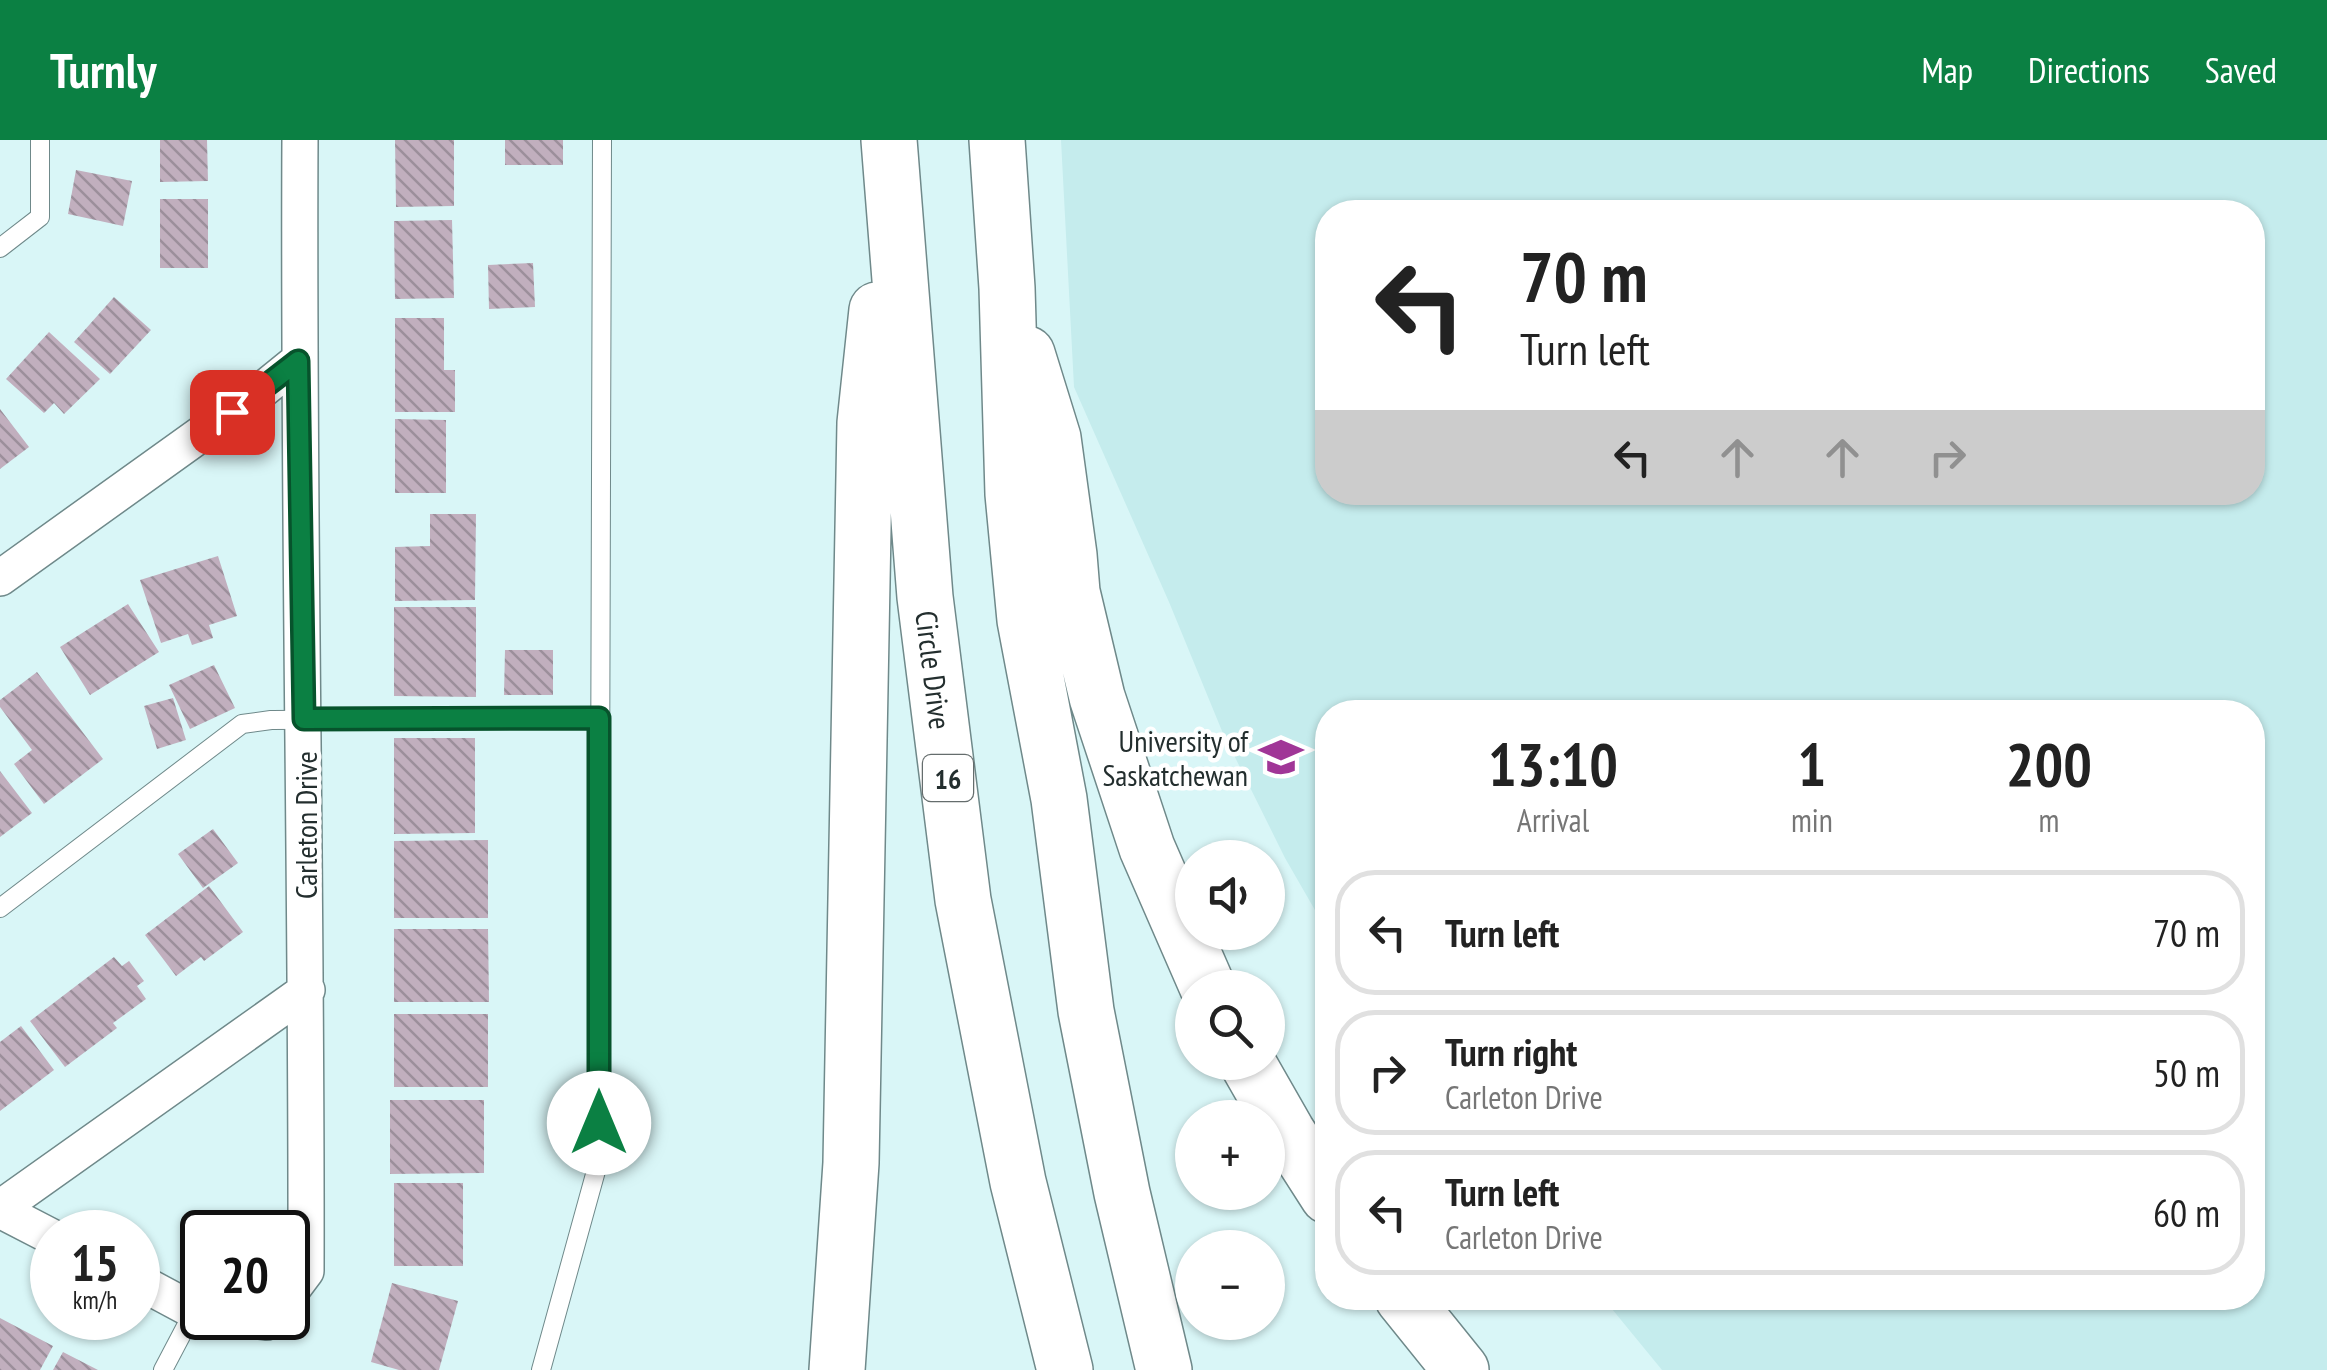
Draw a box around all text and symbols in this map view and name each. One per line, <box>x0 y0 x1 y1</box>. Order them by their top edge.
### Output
text: Turnly <box>50 39 157 101</box>
text: Map <box>1922 47 1973 93</box>
text: Directions <box>2028 47 2150 93</box>
text: Saved <box>2205 47 2277 93</box>
text: 70 m <box>1520 231 1648 321</box>
icon: left <box>1355 240 1485 370</box>
text: Turn left <box>1520 319 1650 377</box>
pin <box>190 370 275 455</box>
icon: arrive <box>205 385 260 440</box>
icon: left <box>1605 430 1660 485</box>
icon: ahead <box>1710 430 1765 485</box>
icon: ahead <box>1815 430 1870 485</box>
icon: right <box>1920 430 1975 485</box>
street label: Circle Drive <box>907 608 961 732</box>
place label: University of Saskatchewan <box>1102 721 1249 794</box>
text: 13:10 <box>1488 725 1618 803</box>
text: 1 <box>1798 725 1826 803</box>
text: 200 <box>2006 725 2092 803</box>
school or university icon: University of Saskatchewan <box>1257 733 1305 781</box>
street label: Carleton Drive <box>286 751 325 899</box>
road number: 16 <box>923 755 973 801</box>
text: Arrival <box>1517 799 1589 841</box>
text: min <box>1791 799 1833 841</box>
text: m <box>2038 799 2059 841</box>
map controls <box>1175 840 1285 1340</box>
button: sound <box>1175 840 1285 950</box>
icon: left <box>1360 905 1415 960</box>
text: Turn left <box>1445 908 1559 957</box>
text: 70 m <box>2153 908 2220 957</box>
button: search <box>1175 970 1285 1080</box>
text: Turn right <box>1445 1027 1577 1076</box>
icon: right <box>1360 1045 1415 1100</box>
text: 50 m <box>2153 1048 2220 1097</box>
position arrow <box>547 1071 651 1175</box>
text: Carleton Drive <box>1445 1076 1603 1118</box>
button: + <box>1175 1100 1285 1210</box>
text: Turn left <box>1445 1167 1559 1216</box>
icon: left <box>1360 1185 1415 1240</box>
text: 60 m <box>2153 1188 2220 1237</box>
speed limit sign: 20 <box>180 1210 310 1340</box>
text: Carleton Drive <box>1445 1216 1603 1258</box>
text: 15 <box>71 1230 119 1295</box>
button: − <box>1175 1230 1285 1340</box>
text: km/h <box>73 1284 117 1316</box>

